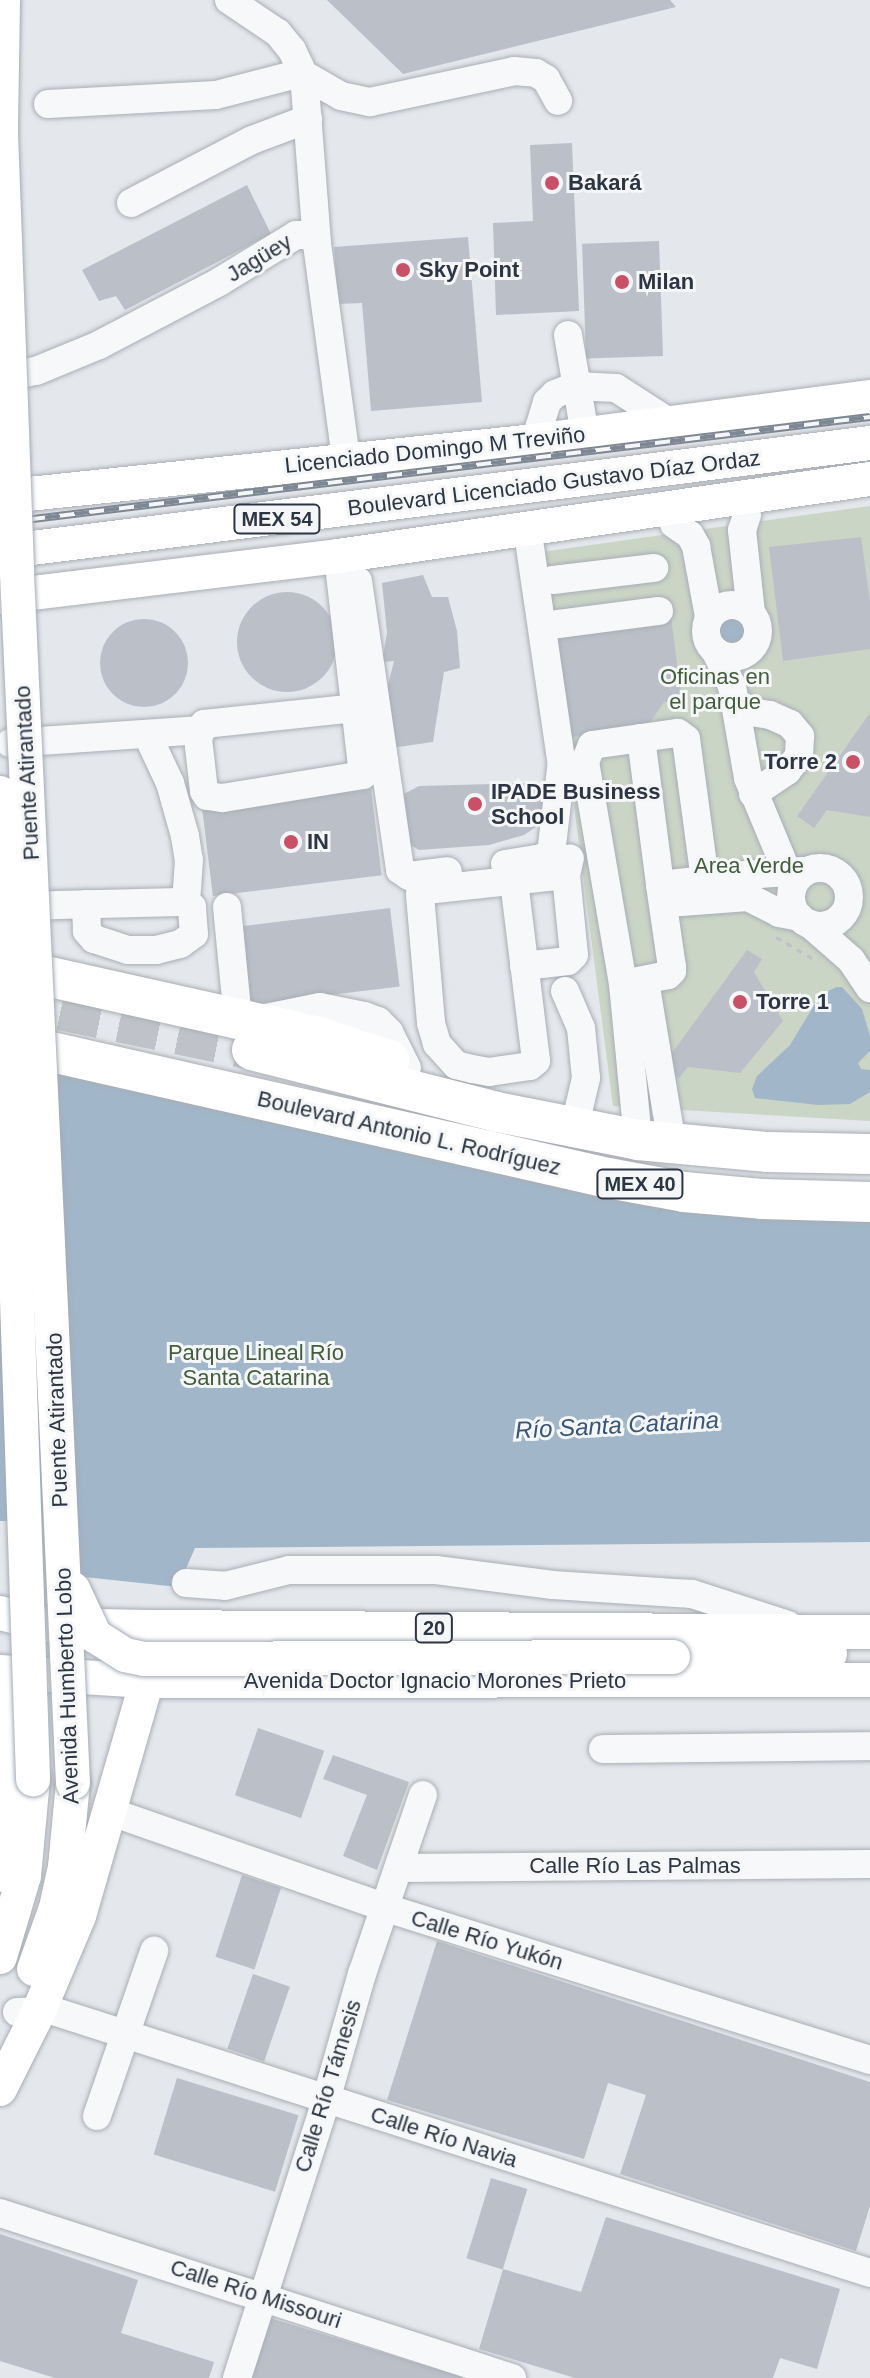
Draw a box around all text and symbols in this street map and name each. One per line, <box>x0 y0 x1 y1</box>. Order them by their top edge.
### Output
place label: Bakará <box>568 170 641 196</box>
marker: Bakará <box>543 174 561 192</box>
street label: Jagüey <box>222 228 296 288</box>
place label: Sky Point <box>419 257 519 283</box>
marker: Sky Point <box>394 261 412 279</box>
place label: Milan <box>638 269 694 295</box>
marker: Milan <box>613 273 631 291</box>
street label: Licenciado Domingo M Treviño <box>283 421 587 479</box>
street label: Boulevard Licenciado Gustavo Díaz Ordaz <box>346 445 762 521</box>
road number: MEX 54 <box>233 503 321 535</box>
park label: Oficinas en el parque <box>660 663 770 714</box>
street label: Puente Atirantado <box>9 684 45 862</box>
place label: Torre 2 <box>764 749 837 775</box>
marker: Torre 2 <box>844 753 862 771</box>
place label: IPADE Business School <box>491 778 661 830</box>
marker: IPADE Business School <box>466 795 484 813</box>
place label: IN <box>307 829 329 855</box>
marker: IN <box>282 833 300 851</box>
park label: Area Verde <box>694 853 804 879</box>
place label: Torre 1 <box>756 989 829 1015</box>
marker: Torre 1 <box>731 993 749 1011</box>
street label: Boulevard Antonio L. Rodríguez <box>254 1085 564 1181</box>
road number: MEX 40 <box>596 1168 684 1200</box>
street label: Puente Atirantado <box>41 1332 73 1508</box>
park label: Parque Lineal Río Santa Catarina <box>168 1339 344 1390</box>
water label: Río Santa Catarina <box>514 1405 720 1445</box>
street label: Avenida Humberto Lobo <box>50 1567 84 1805</box>
road number: 20 <box>414 1612 454 1644</box>
street label: Avenida Doctor Ignacio Morones Prieto <box>244 1668 626 1694</box>
street label: Calle Río Las Palmas <box>529 1853 741 1879</box>
street label: Calle Río Yukón <box>408 1904 566 1976</box>
street label: Calle Río Támesis <box>289 1996 367 2176</box>
street label: Calle Río Navia <box>367 2101 521 2173</box>
street label: Calle Río Missouri <box>167 2254 345 2334</box>

